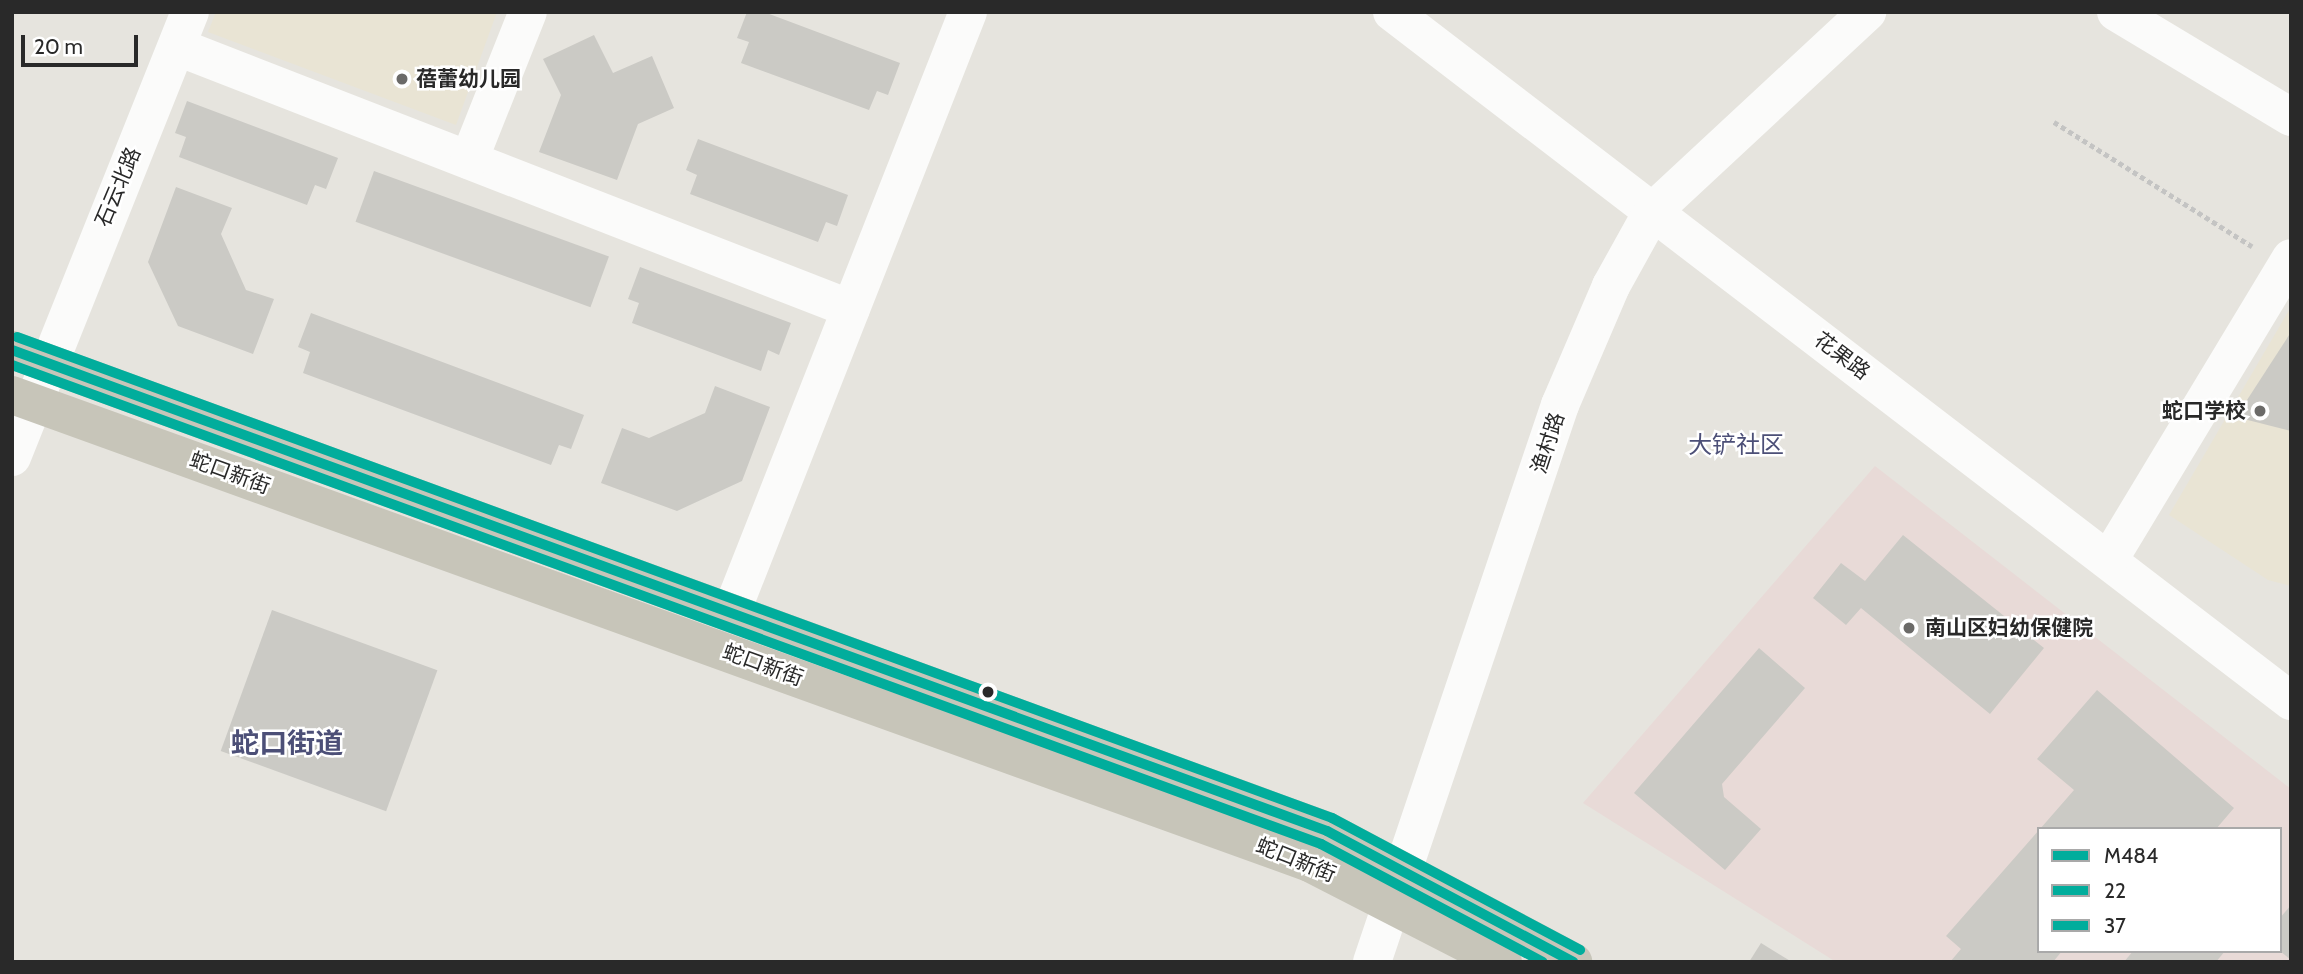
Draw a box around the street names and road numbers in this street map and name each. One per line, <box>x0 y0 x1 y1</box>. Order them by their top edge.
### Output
street label: 石云北路 <box>90 143 146 231</box>
street label: 花果路 <box>1809 327 1875 385</box>
street label: 渔村路 <box>1526 409 1570 477</box>
street label: 蛇口新街 <box>186 447 274 499</box>
street label: 蛇口新街 <box>719 639 807 691</box>
street label: 蛇口新街 <box>1252 833 1340 887</box>

